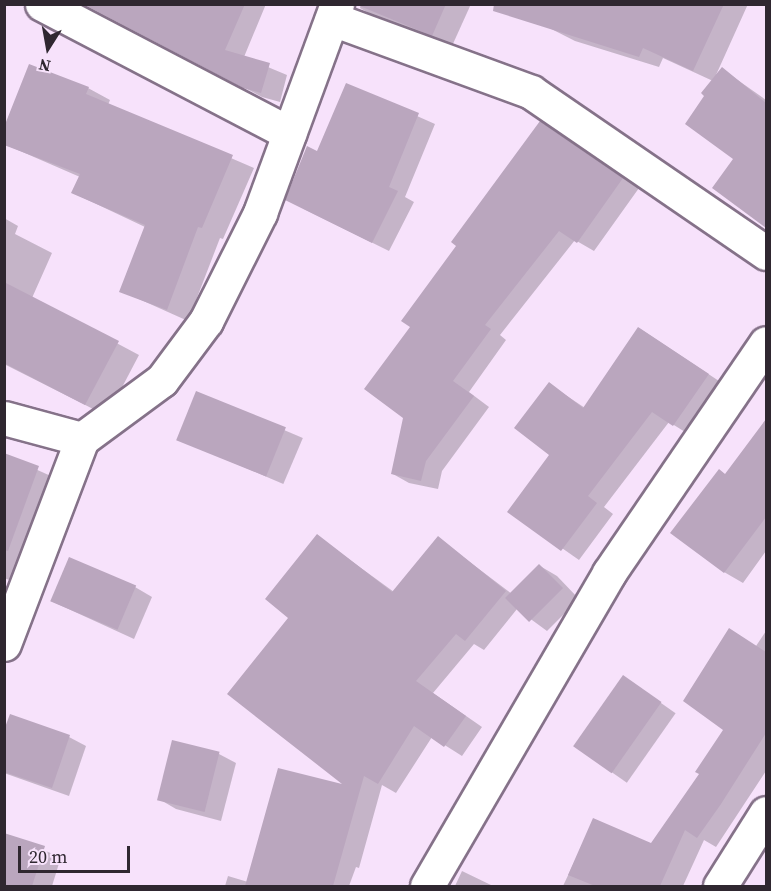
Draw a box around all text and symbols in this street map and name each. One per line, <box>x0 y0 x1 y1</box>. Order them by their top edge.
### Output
north arrow <box>18 18 78 78</box>
text: N <box>37 54 52 78</box>
scale bar <box>21 834 134 872</box>
text: 20 m <box>29 844 67 869</box>

